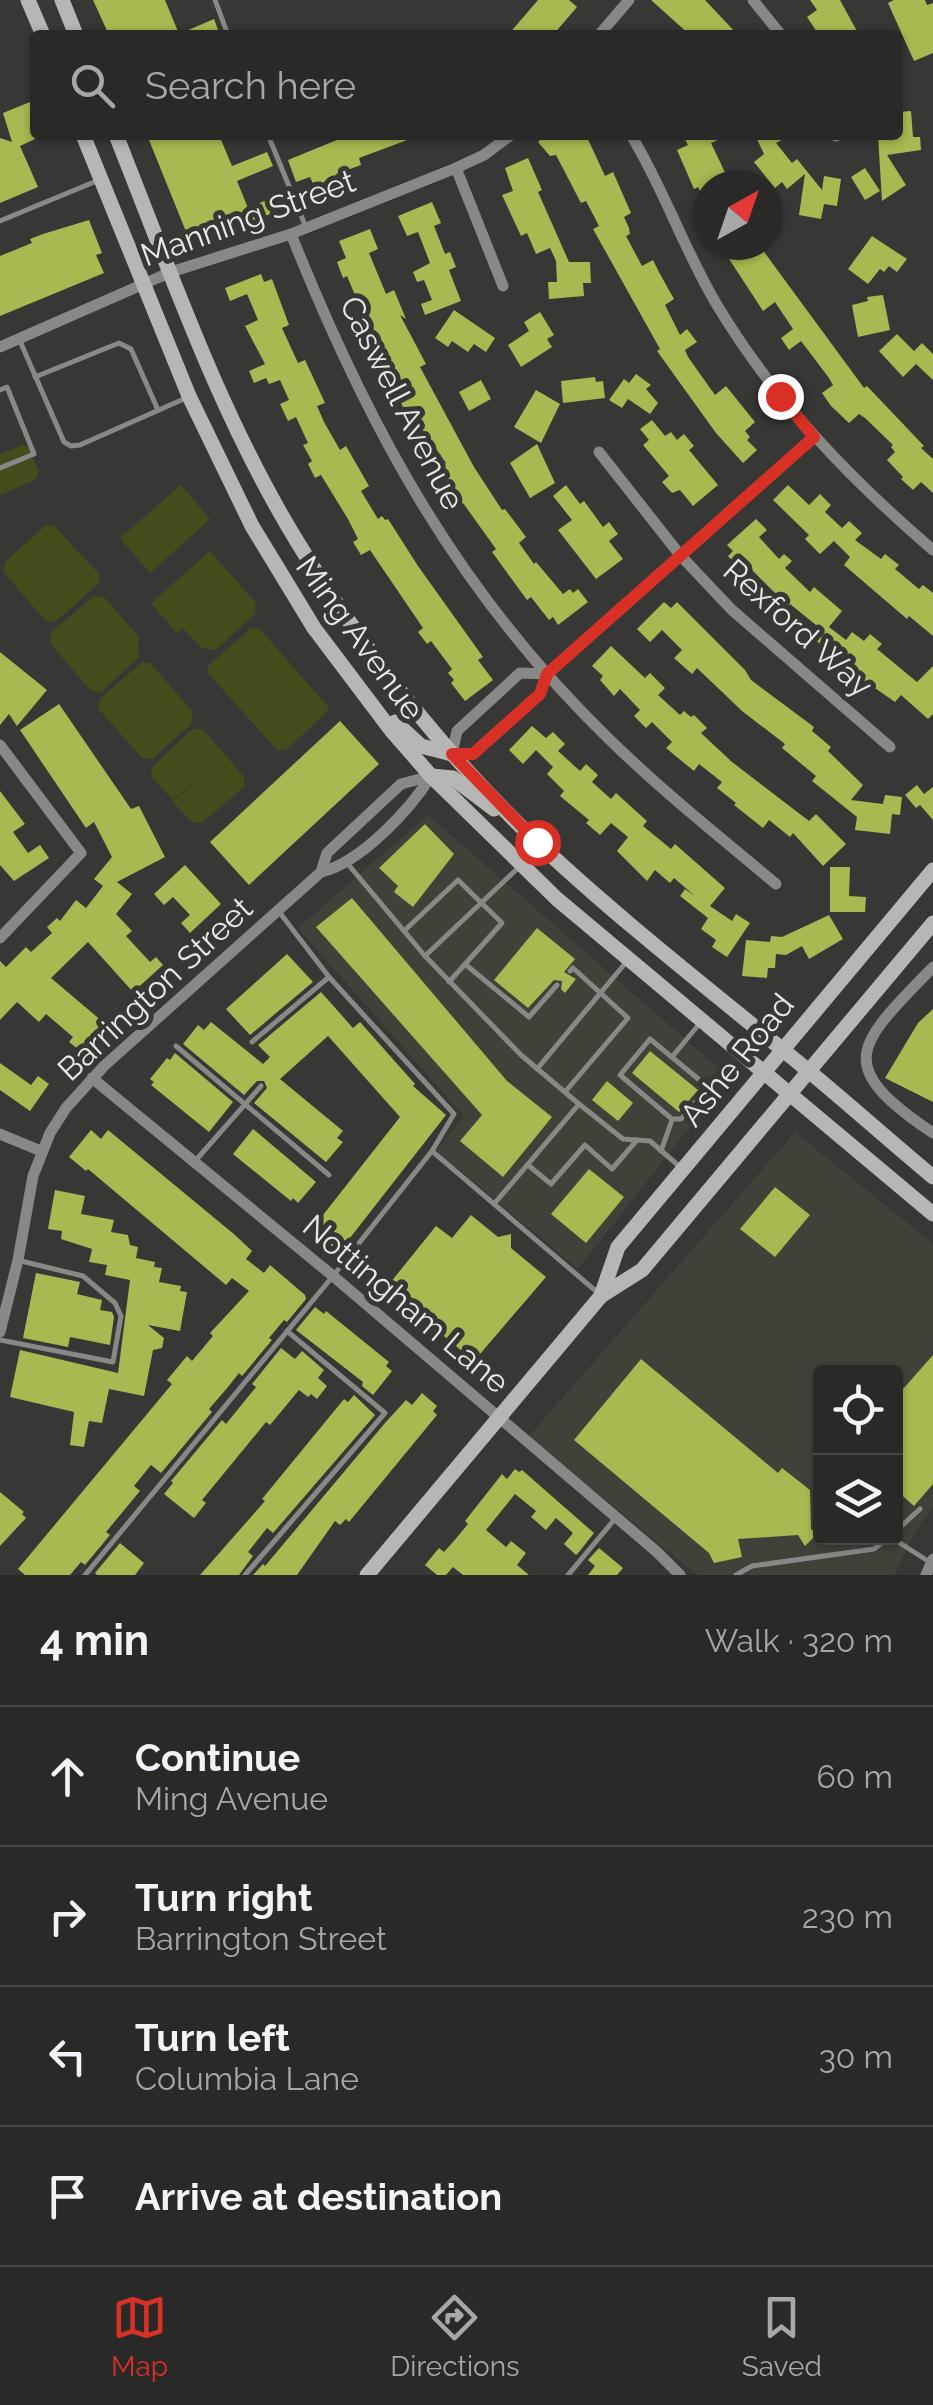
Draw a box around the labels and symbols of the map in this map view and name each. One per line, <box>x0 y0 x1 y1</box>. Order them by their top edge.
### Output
street label: Manning Street <box>136 162 360 273</box>
north arrow <box>693 170 783 260</box>
street label: Caswell Avenue <box>333 290 472 516</box>
route end <box>758 374 804 420</box>
street label: Ming Avenue <box>289 549 432 727</box>
street label: Rexford Way <box>716 551 880 704</box>
route start <box>515 820 561 866</box>
street label: Barrington Street <box>50 889 259 1088</box>
street label: Ashe Road <box>672 986 801 1133</box>
street label: Nottingham Lane <box>296 1207 517 1400</box>

